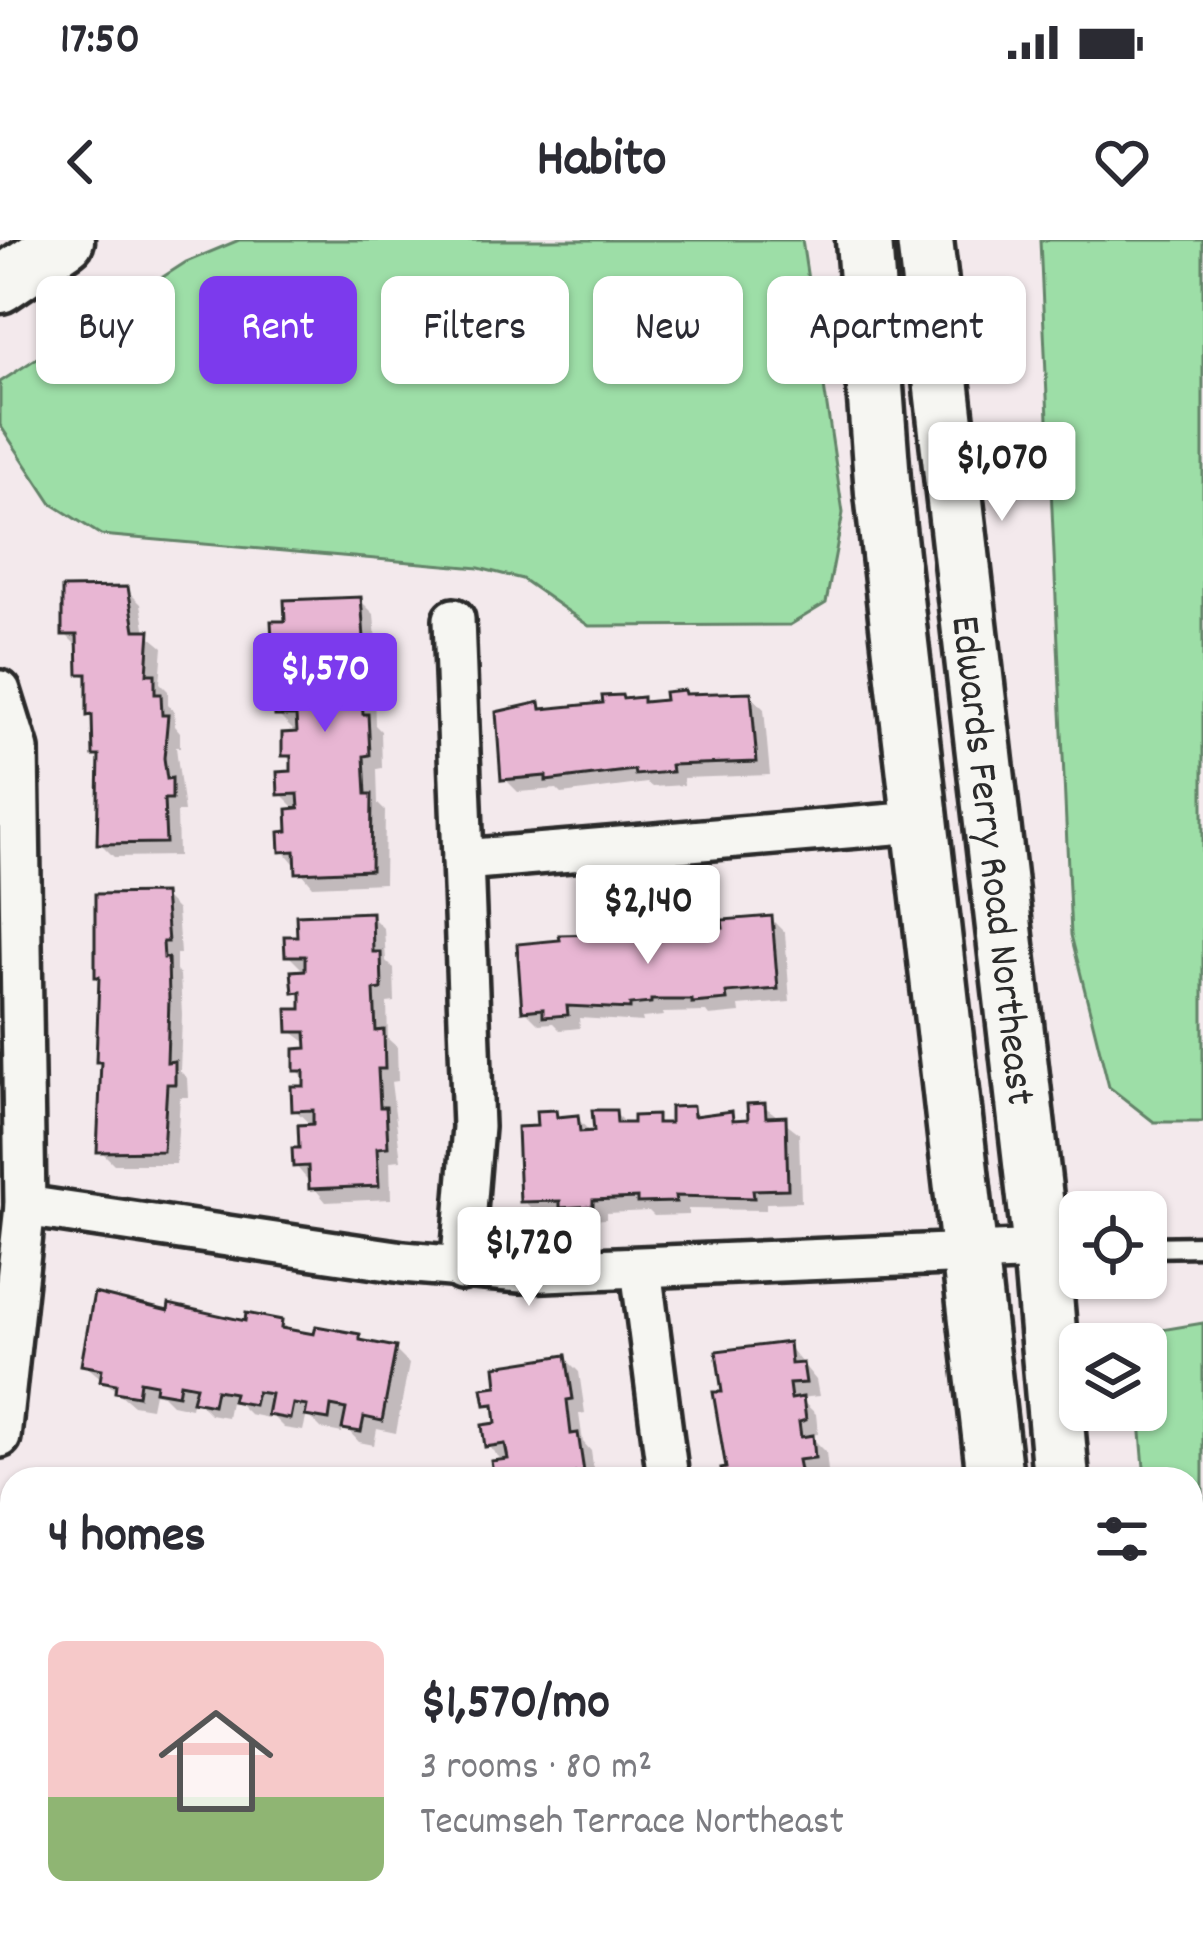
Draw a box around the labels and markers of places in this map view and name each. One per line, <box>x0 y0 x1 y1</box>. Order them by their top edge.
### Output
pin: $1,070 <box>904 422 1100 524</box>
pin: $1,570 <box>227 633 423 735</box>
pin: $2,140 <box>550 865 746 967</box>
pin: $1,720 <box>431 1207 627 1309</box>

